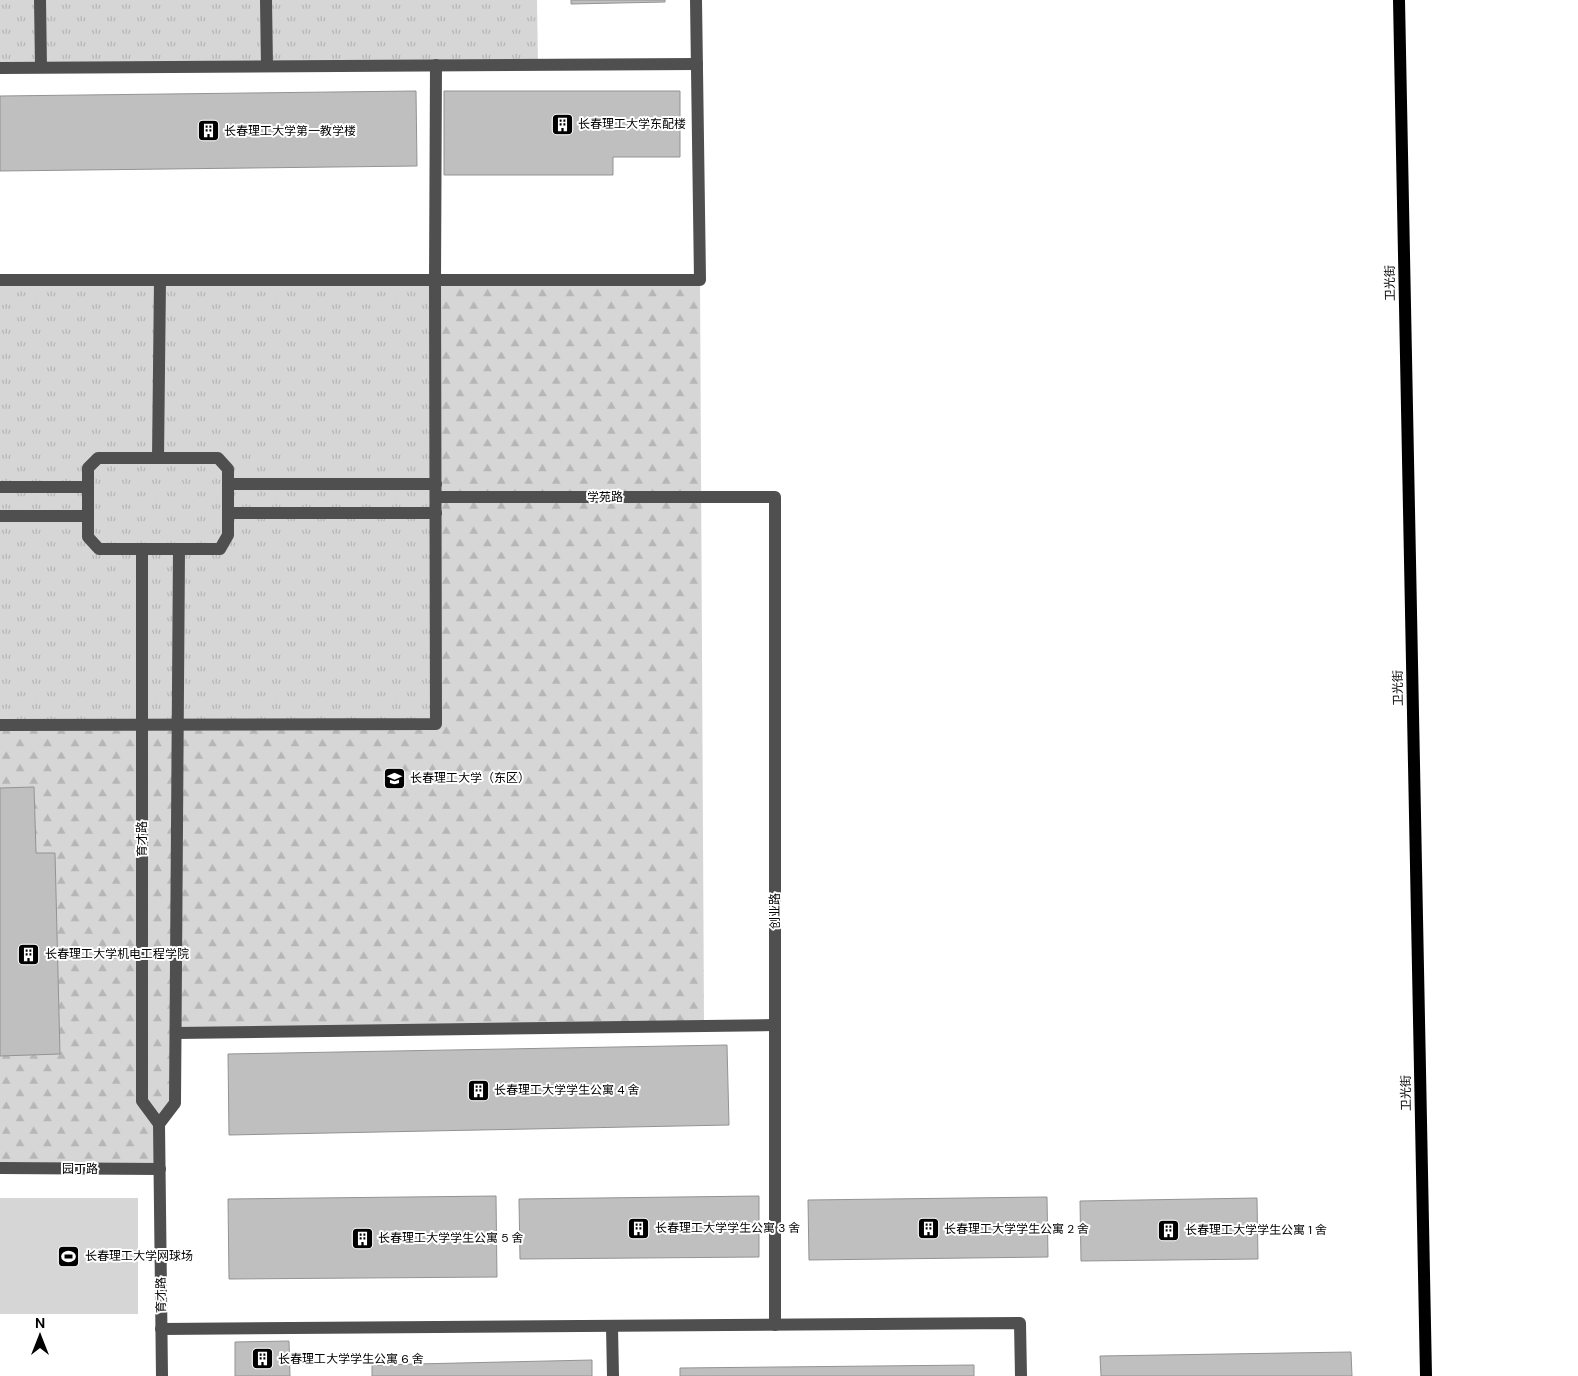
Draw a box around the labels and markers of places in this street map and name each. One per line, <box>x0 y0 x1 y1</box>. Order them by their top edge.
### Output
building icon: 长春理工大学东配楼 <box>550 112 574 136</box>
place label: 长春理工大学东配楼 <box>578 116 686 132</box>
building icon: 长春理工大学第一教学楼 <box>196 119 220 143</box>
place label: 长春理工大学第一教学楼 <box>224 123 356 139</box>
school or university icon: 长春理工大学（东区） <box>382 766 406 790</box>
place label: 长春理工大学（东区） <box>410 770 530 786</box>
building icon: 长春理工大学机电工程学院 <box>17 942 41 966</box>
place label: 长春理工大学机电工程学院 <box>45 946 189 962</box>
building icon: 长春理工大学学生公寓 4 舍 <box>466 1078 490 1102</box>
place label: 长春理工大学学生公寓 4 舍 <box>494 1082 640 1098</box>
building icon: 长春理工大学学生公寓 3 舍 <box>627 1216 651 1240</box>
building icon: 长春理工大学学生公寓 2 舍 <box>916 1217 940 1241</box>
building icon: 长春理工大学学生公寓 1 舍 <box>1157 1218 1181 1242</box>
place label: 长春理工大学学生公寓 3 舍 <box>655 1220 800 1236</box>
place label: 长春理工大学学生公寓 2 舍 <box>944 1221 1089 1237</box>
place label: 长春理工大学学生公寓 1 舍 <box>1185 1222 1327 1238</box>
building icon: 长春理工大学学生公寓 5 舍 <box>350 1226 374 1250</box>
place label: 长春理工大学学生公寓 5 舍 <box>378 1230 524 1246</box>
sports icon: 长春理工大学网球场 <box>57 1244 81 1268</box>
place label: 长春理工大学网球场 <box>85 1248 193 1264</box>
building icon: 长春理工大学学生公寓 6 舍 <box>250 1347 274 1371</box>
place label: 长春理工大学学生公寓 6 舍 <box>278 1351 424 1367</box>

